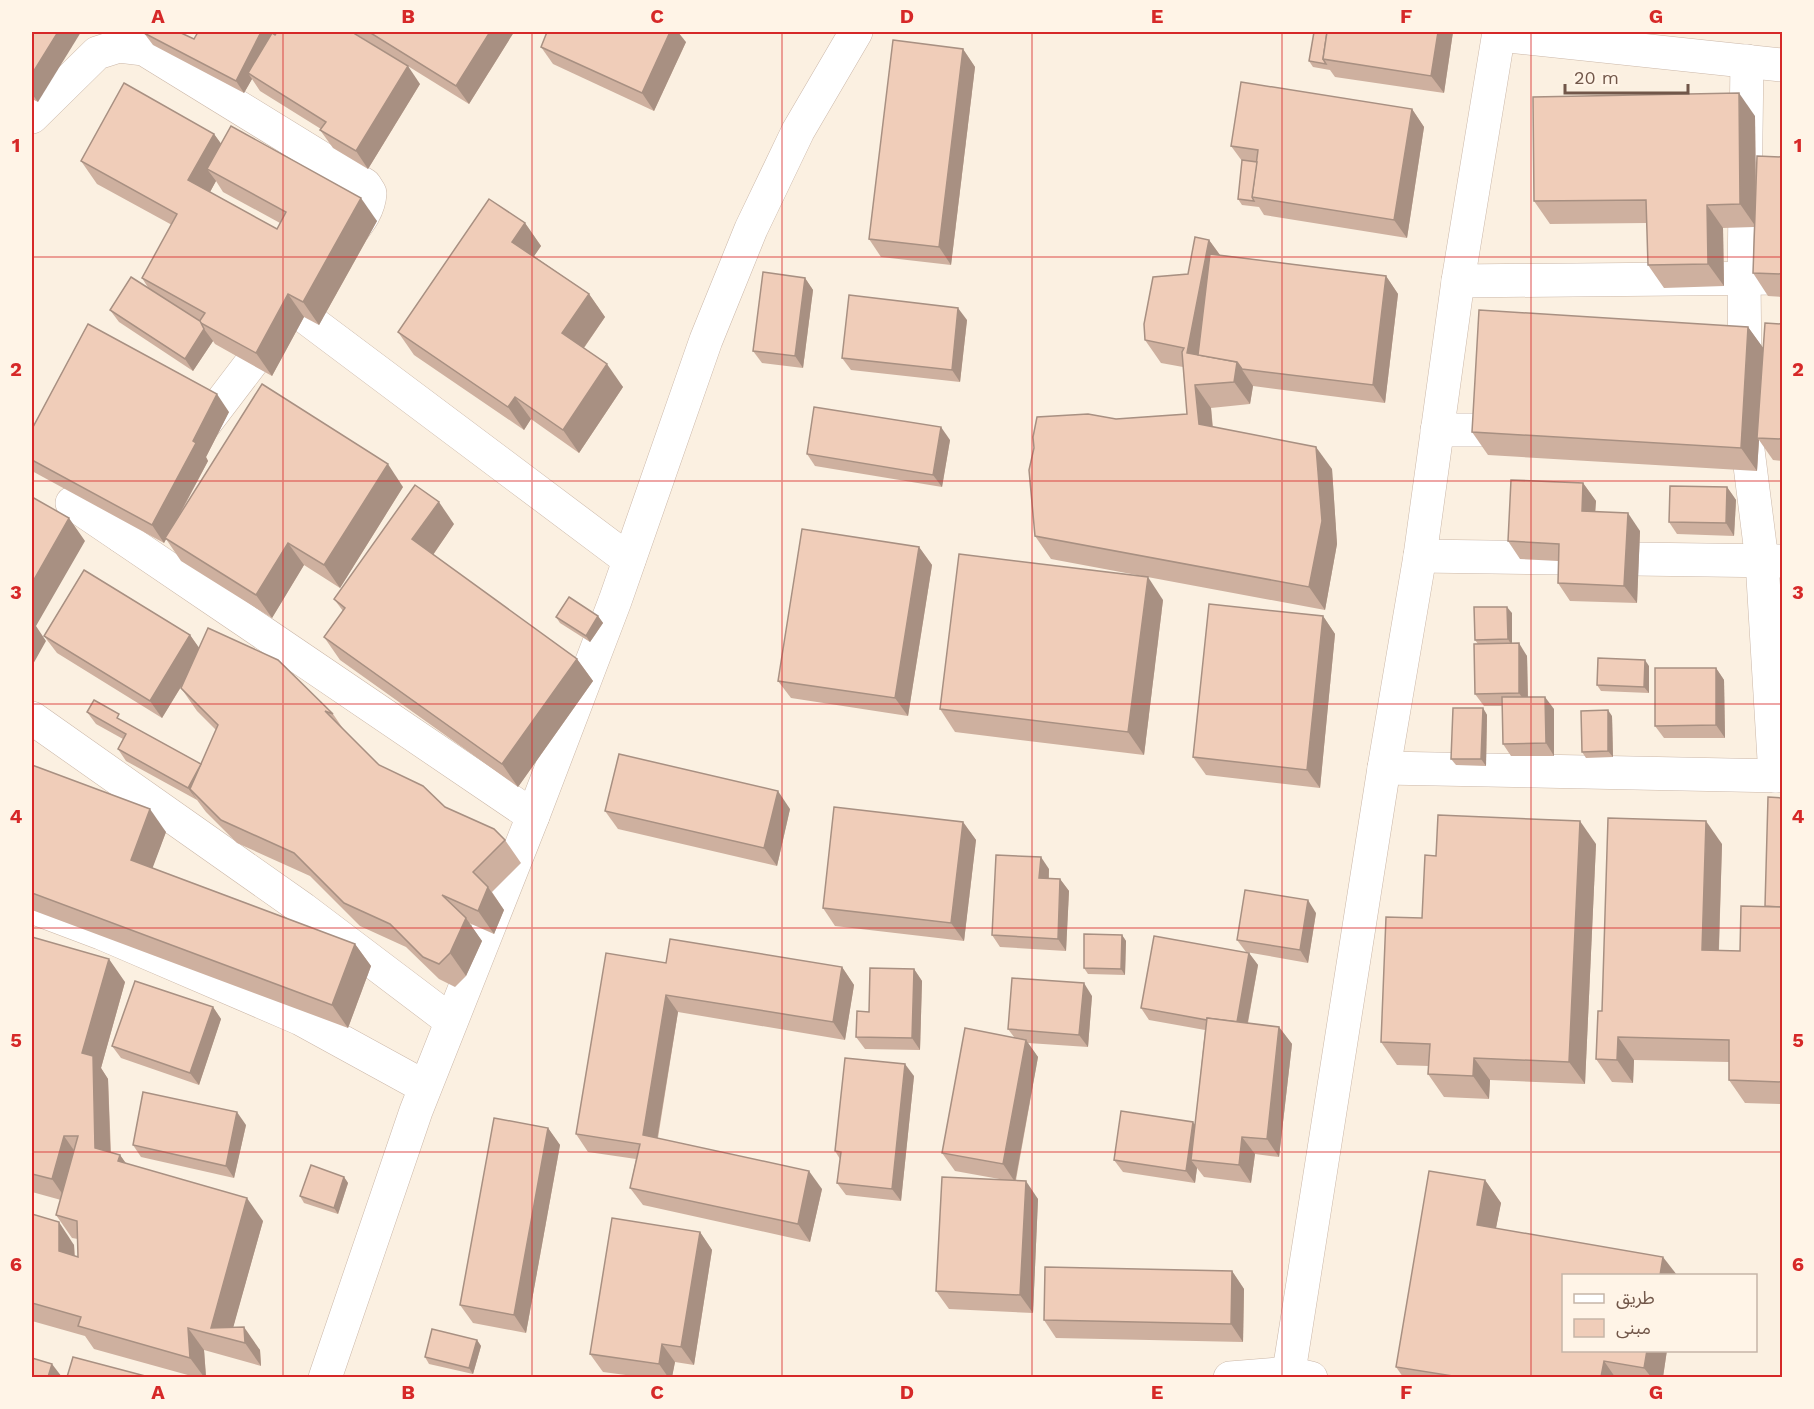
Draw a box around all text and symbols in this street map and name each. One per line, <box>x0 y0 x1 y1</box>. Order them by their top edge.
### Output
text: A <box>151 4 165 28</box>
text: B <box>401 4 415 28</box>
text: C <box>650 4 664 28</box>
text: D <box>900 4 914 28</box>
text: E <box>1151 4 1163 28</box>
text: F <box>1400 4 1412 28</box>
text: G <box>1649 4 1663 28</box>
scale bar <box>1565 57 1688 95</box>
text: 20 m <box>1574 67 1619 88</box>
text: 1 <box>12 133 20 157</box>
text: 1 <box>1794 133 1802 157</box>
text: 2 <box>10 357 22 381</box>
text: 2 <box>1792 357 1804 381</box>
text: 3 <box>10 580 22 604</box>
text: 3 <box>1792 580 1804 604</box>
text: 4 <box>10 804 23 828</box>
text: 4 <box>1792 804 1805 828</box>
text: 5 <box>10 1028 22 1052</box>
text: 5 <box>1792 1028 1804 1052</box>
text: 6 <box>10 1252 22 1276</box>
text: 6 <box>1792 1252 1804 1276</box>
legend <box>1562 1274 1757 1352</box>
text: طريق <box>1616 1287 1655 1309</box>
text: مبنى <box>1616 1317 1651 1339</box>
text: A <box>151 1380 165 1404</box>
text: B <box>401 1380 415 1404</box>
text: C <box>650 1380 664 1404</box>
text: D <box>900 1380 914 1404</box>
text: E <box>1151 1380 1163 1404</box>
text: F <box>1400 1380 1412 1404</box>
text: G <box>1649 1380 1663 1404</box>

